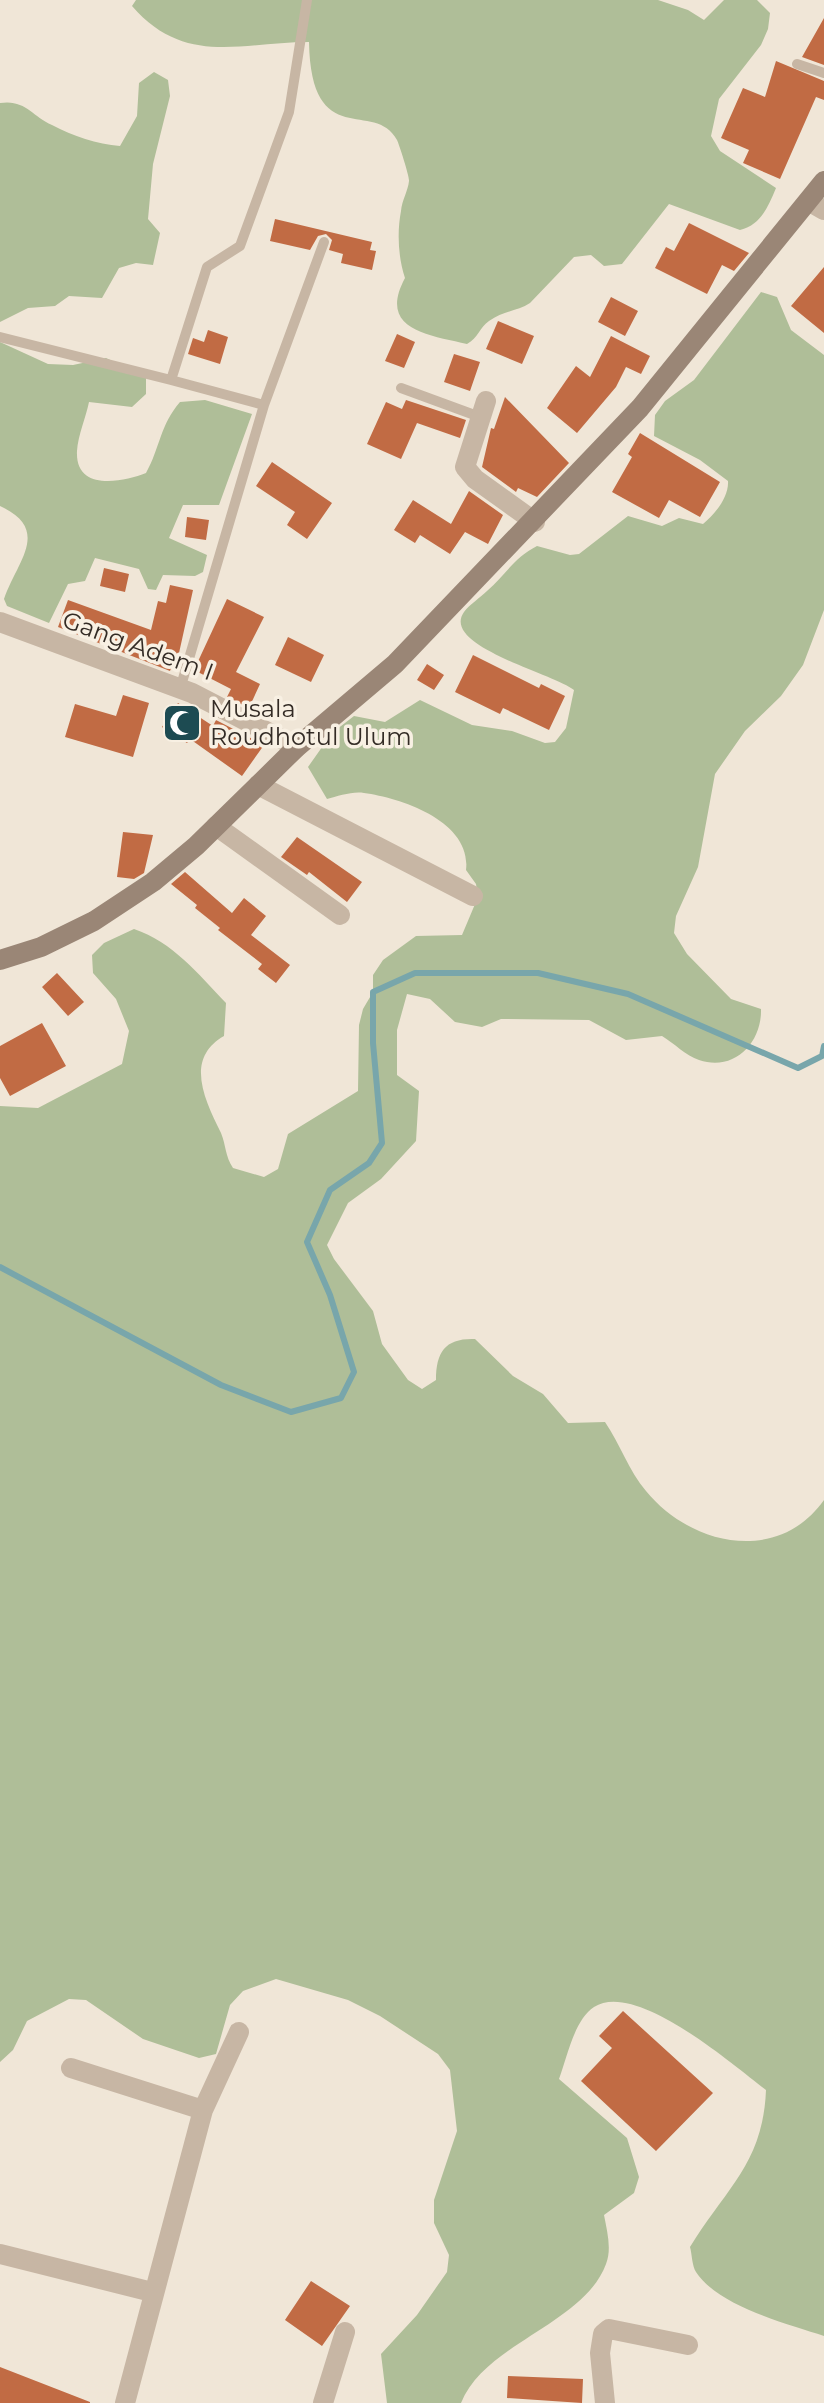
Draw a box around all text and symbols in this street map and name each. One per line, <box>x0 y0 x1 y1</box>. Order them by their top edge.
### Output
street label: Gang Adem I <box>59 605 218 686</box>
place label: Musala Roudhotul Ulum <box>210 694 412 751</box>
mosque icon: Musala Roudhotul Ulum <box>161 702 203 744</box>

